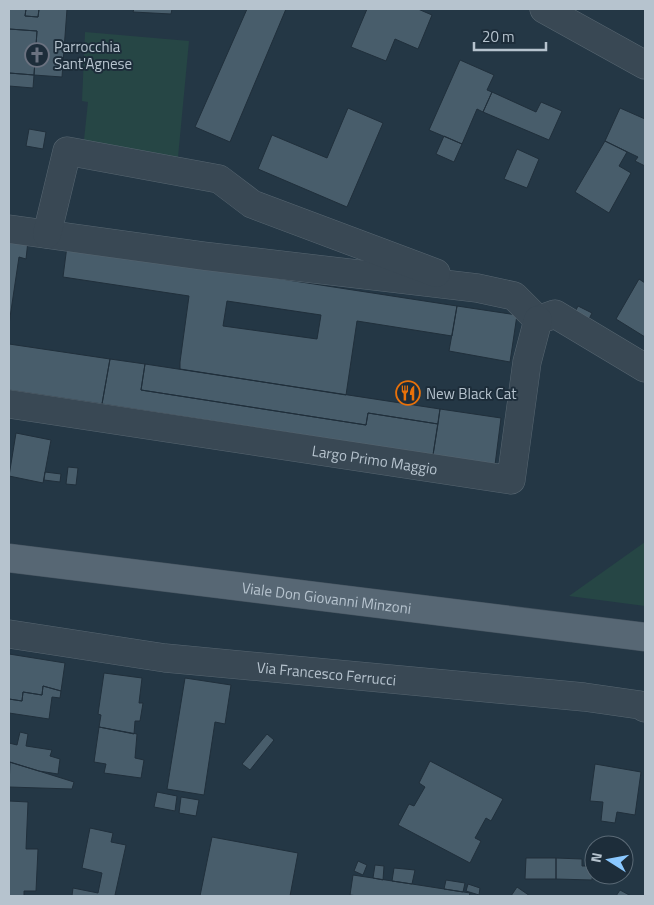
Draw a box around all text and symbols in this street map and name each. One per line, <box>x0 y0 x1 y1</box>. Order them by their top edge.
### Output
scale bar <box>474 20 546 52</box>
text: 20 m <box>482 25 515 48</box>
place label: Parrocchia Sant'Agnese <box>54 35 132 75</box>
church icon: Parrocchia Sant'Agnese <box>24 42 50 68</box>
restaurant icon: New Black Cat <box>395 380 421 406</box>
place label: New Black Cat <box>426 382 517 405</box>
street label: Largo Primo Maggio <box>310 439 439 480</box>
street label: Viale Don Giovanni Minzoni <box>240 576 413 619</box>
street label: Via Francesco Ferrucci <box>256 655 397 691</box>
north arrow <box>584 835 634 885</box>
text: N <box>585 851 607 864</box>

